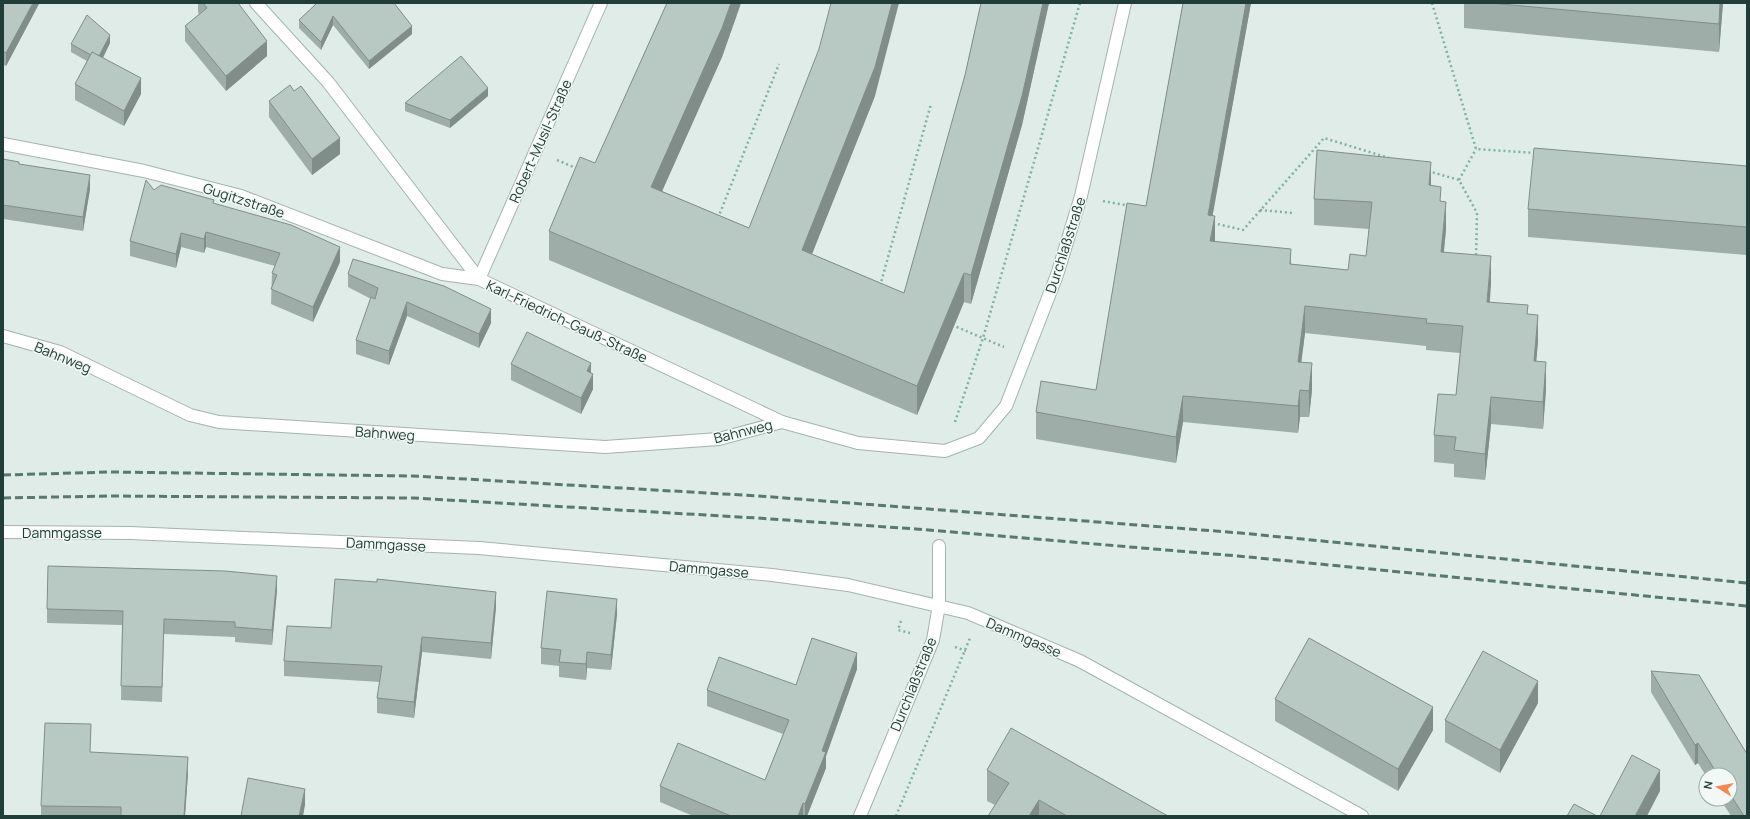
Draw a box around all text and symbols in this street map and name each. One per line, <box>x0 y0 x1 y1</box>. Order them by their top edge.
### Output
street label: Robert-Musil-Straße <box>504 76 576 206</box>
street label: Gugitzstraße <box>201 178 287 222</box>
street label: Durchlaßstraße <box>1040 194 1090 296</box>
street label: Karl-Friedrich-Gauß-Straße <box>483 275 651 367</box>
street label: Bahnweg <box>32 337 94 377</box>
street label: Bahnweg <box>712 415 774 447</box>
street label: Bahnweg <box>354 421 416 445</box>
street label: Dammgasse <box>22 523 102 542</box>
street label: Dammgasse <box>346 532 426 556</box>
street label: Dammgasse <box>668 556 750 582</box>
street label: Dammgasse <box>984 613 1064 661</box>
street label: Durchlaßstraße <box>885 634 941 734</box>
north arrow <box>1698 767 1738 807</box>
text: N <box>1700 780 1716 790</box>

